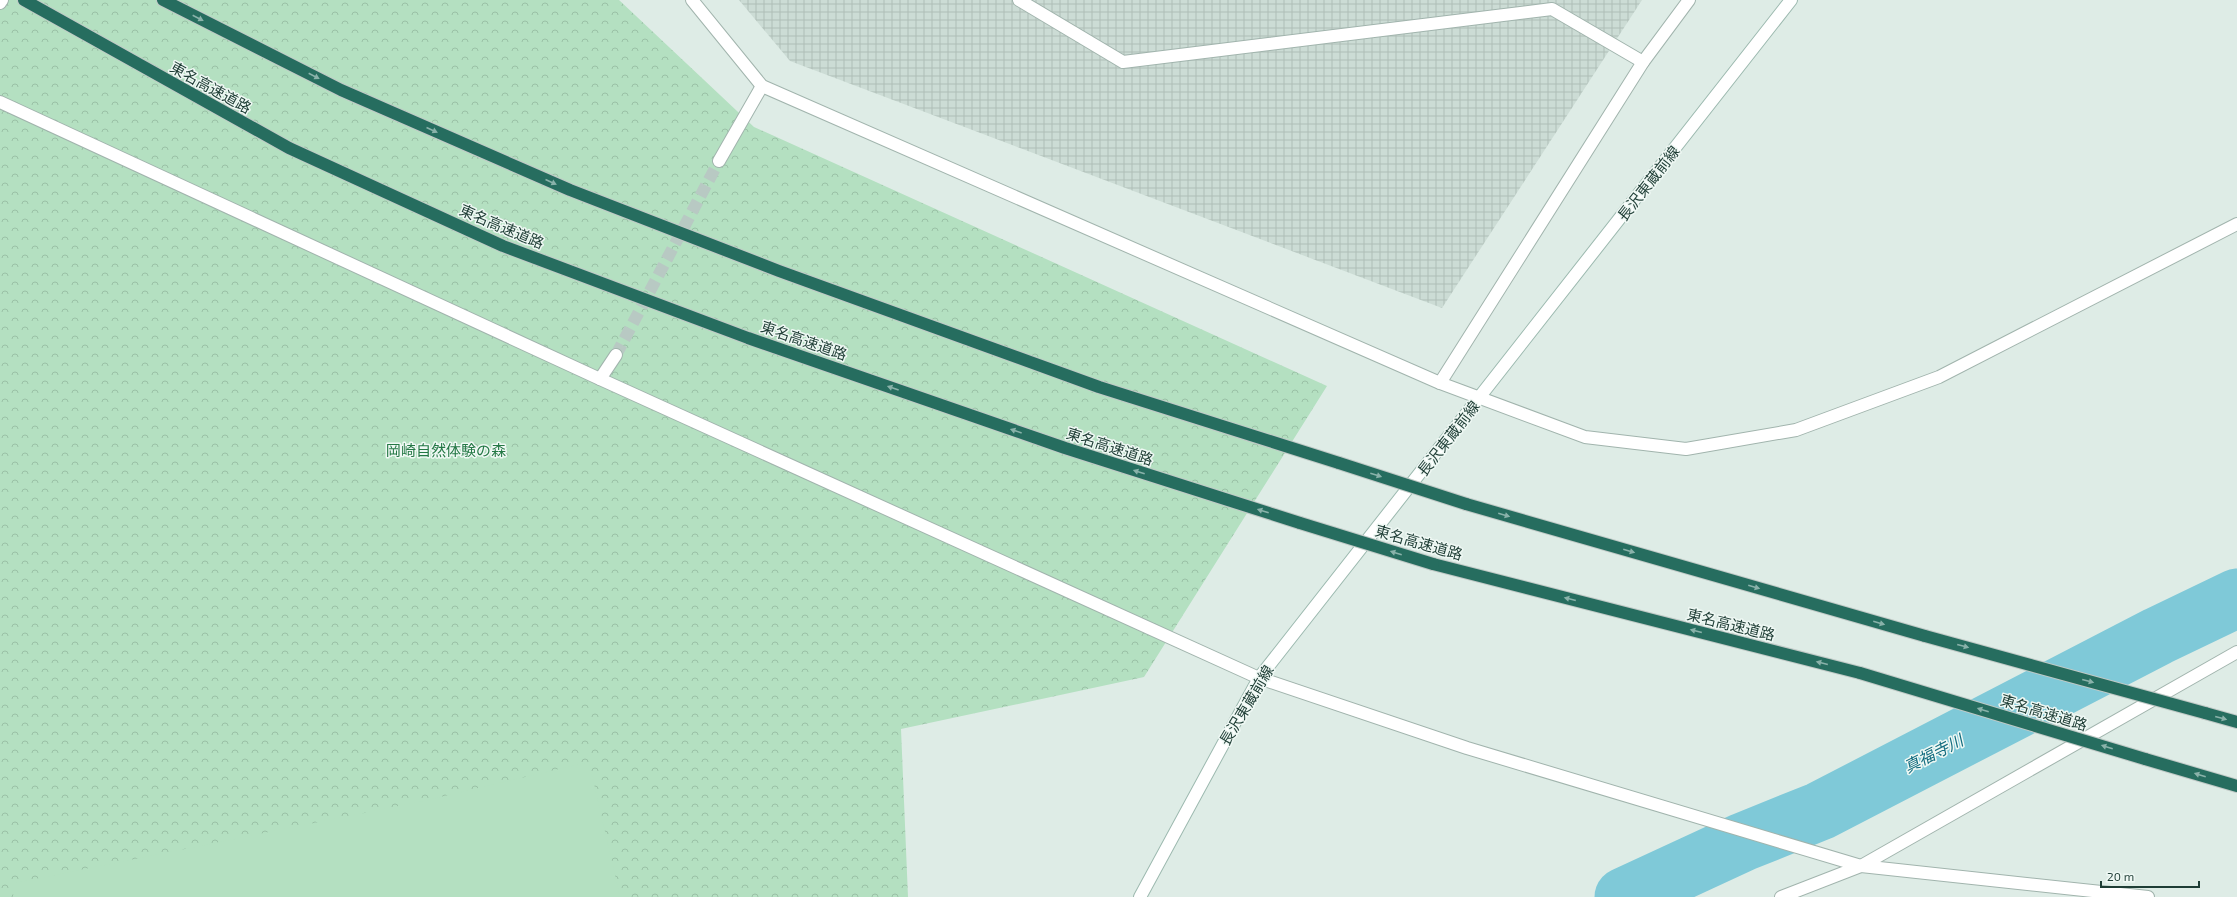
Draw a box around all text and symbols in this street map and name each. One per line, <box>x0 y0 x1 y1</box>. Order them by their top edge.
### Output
one-way arrow <box>192 14 203 21</box>
street label: 東名高速道路 <box>167 57 255 117</box>
one-way arrow <box>308 73 319 79</box>
one-way arrow <box>427 127 438 133</box>
street label: 長沢東蔵前線 <box>1613 142 1683 224</box>
one-way arrow <box>546 179 557 185</box>
street label: 東名高速道路 <box>457 200 547 252</box>
street label: 東名高速道路 <box>759 317 849 363</box>
one-way arrow <box>886 385 898 391</box>
street label: 長沢東蔵前線 <box>1413 397 1483 479</box>
street label: 東名高速道路 <box>1064 424 1156 468</box>
one-way arrow <box>1009 428 1021 434</box>
park label: 岡崎自然体験の森 <box>386 441 506 459</box>
one-way arrow <box>1133 469 1145 475</box>
one-way arrow <box>1371 472 1383 478</box>
one-way arrow <box>1256 508 1268 514</box>
one-way arrow <box>1498 512 1510 518</box>
street label: 東名高速道路 <box>1373 521 1465 563</box>
one-way arrow <box>1623 548 1635 554</box>
one-way arrow <box>1389 550 1401 556</box>
one-way arrow <box>1748 584 1760 590</box>
one-way arrow <box>1564 596 1576 602</box>
street label: 東名高速道路 <box>1685 604 1777 644</box>
one-way arrow <box>1873 620 1885 626</box>
one-way arrow <box>1690 628 1702 634</box>
one-way arrow <box>1957 644 1969 650</box>
one-way arrow <box>1816 660 1828 666</box>
street label: 長沢東蔵前線 <box>1215 662 1277 748</box>
one-way arrow <box>2083 678 2095 684</box>
street label: 東名高速道路 <box>1998 690 2090 734</box>
one-way arrow <box>1977 707 1989 713</box>
one-way arrow <box>2215 715 2227 721</box>
water label: 真福寺川 <box>1900 729 1968 776</box>
one-way arrow <box>2101 744 2113 750</box>
one-way arrow <box>2193 772 2205 778</box>
scale bar <box>2101 863 2199 889</box>
text: 20 m <box>2107 869 2134 883</box>

